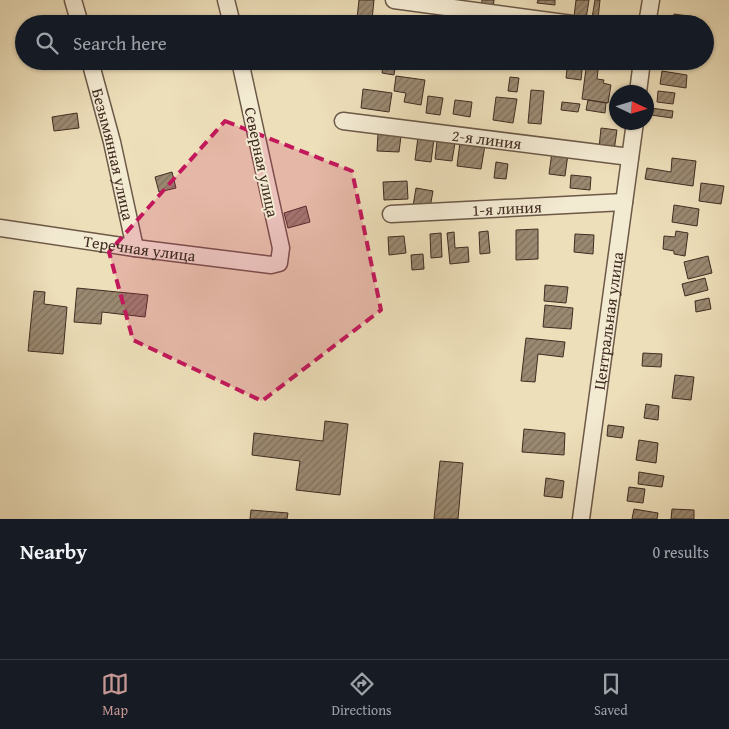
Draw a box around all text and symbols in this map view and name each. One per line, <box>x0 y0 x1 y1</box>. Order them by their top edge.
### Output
search box <box>15 15 714 70</box>
icon: search <box>33 29 61 57</box>
text: Search here <box>73 29 167 57</box>
street label: Безымянная улица <box>86 85 141 223</box>
north arrow <box>609 85 654 130</box>
street label: Северная улица <box>239 105 285 220</box>
street label: 2-я линия <box>451 123 523 155</box>
street label: 1-я линия <box>471 194 542 222</box>
street label: Теречная улица <box>82 229 197 268</box>
street label: Центральная улица <box>587 250 629 391</box>
text: Nearby <box>20 536 87 567</box>
text: 0 results <box>652 540 709 564</box>
tab: Map <box>101 670 129 720</box>
tab: Directions <box>331 670 392 720</box>
tab: Saved <box>594 670 628 720</box>

